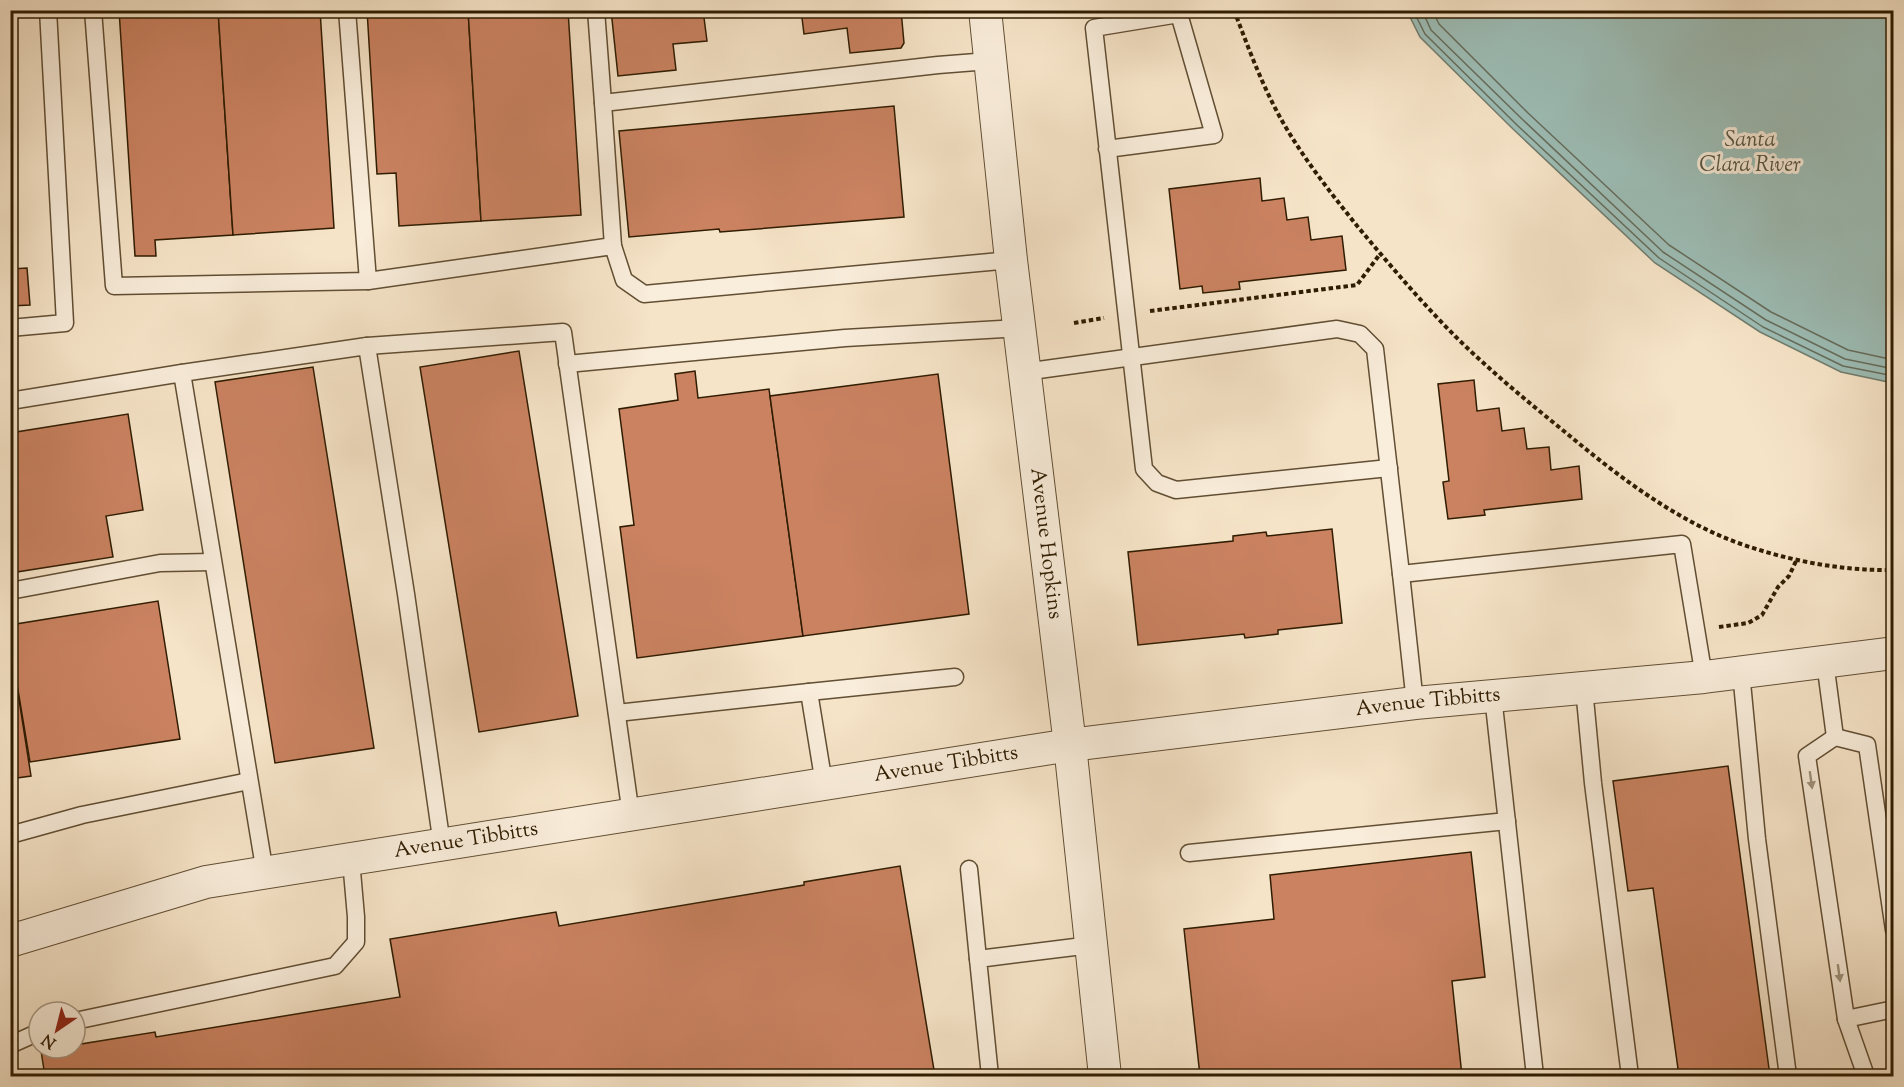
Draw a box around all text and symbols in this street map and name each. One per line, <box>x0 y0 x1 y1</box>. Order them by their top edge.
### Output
water label: Santa Clara River <box>1699 125 1801 182</box>
street label: Avenue Hopkins <box>1021 466 1070 621</box>
street label: Avenue Tibbitts <box>1354 680 1502 725</box>
street label: Avenue Tibbitts <box>872 738 1020 791</box>
one-way arrow <box>1806 771 1815 790</box>
street label: Avenue Tibbitts <box>392 815 540 867</box>
one-way arrow <box>1835 964 1844 983</box>
north arrow <box>27 1000 87 1060</box>
text: N <box>38 1027 62 1053</box>

